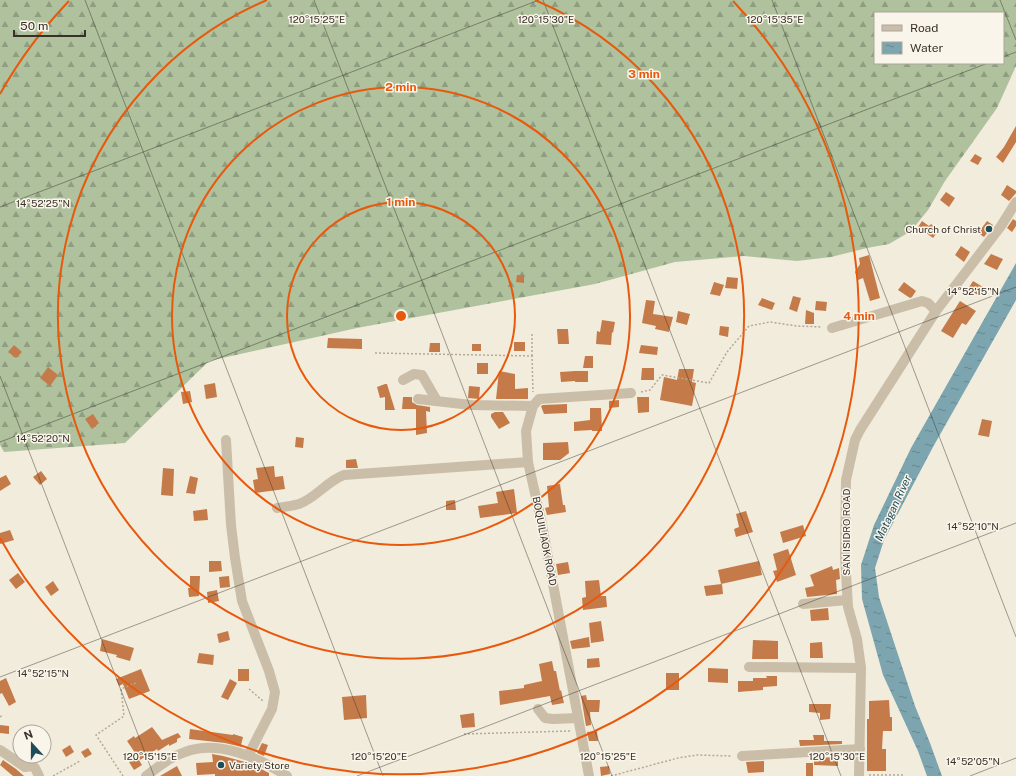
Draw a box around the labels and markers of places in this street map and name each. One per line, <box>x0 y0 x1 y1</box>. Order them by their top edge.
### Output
place label: Church of Christ <box>905 223 981 235</box>
marker: Church of Christ <box>984 224 994 234</box>
centre of rings <box>394 309 408 323</box>
place label: Variety Store <box>229 759 290 771</box>
marker: Variety Store <box>216 760 226 770</box>

